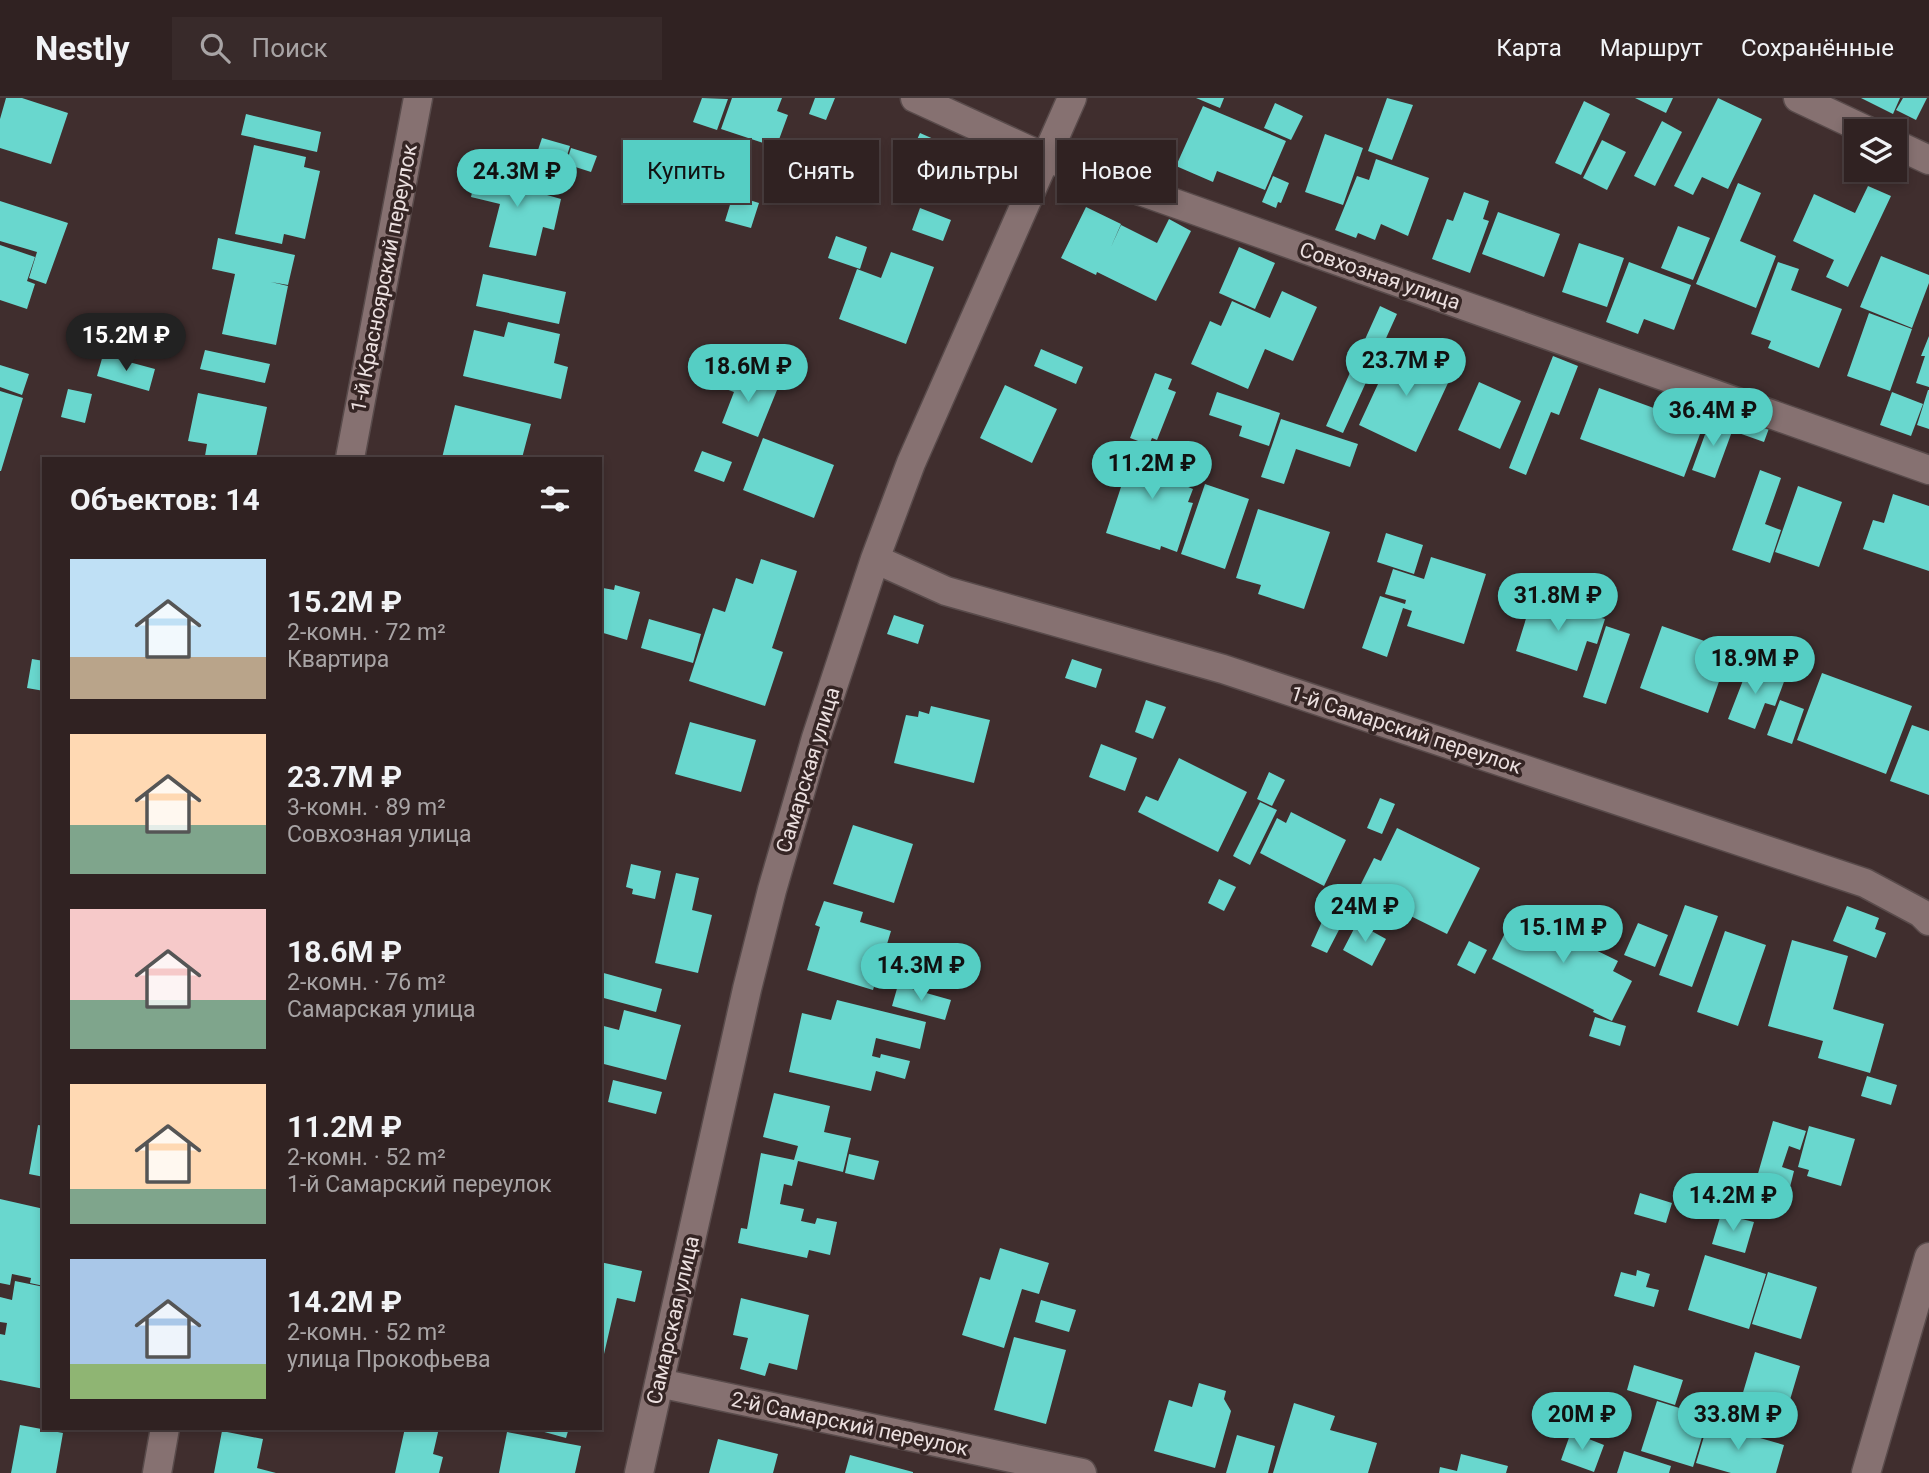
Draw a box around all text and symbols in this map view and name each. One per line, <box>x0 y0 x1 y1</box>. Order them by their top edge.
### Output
search box <box>172 17 662 80</box>
text: Nestly <box>35 29 130 68</box>
icon: search <box>196 29 234 67</box>
text: Поиск <box>252 33 328 63</box>
text: Карта <box>1496 34 1562 62</box>
text: Маршрут <box>1600 34 1703 62</box>
text: Сохранённые <box>1741 34 1894 62</box>
map controls <box>1844 119 1907 182</box>
button: layers <box>1844 119 1907 182</box>
chip: Купить <box>623 140 750 203</box>
chip: Снять <box>764 140 879 203</box>
chip: Фильтры <box>893 140 1043 203</box>
chip: Новое <box>1057 140 1176 203</box>
street label: 1-й Красноярский переулок <box>346 141 422 414</box>
pin: 24.3M ₽ <box>452 150 582 209</box>
text: 24.3M ₽ <box>473 158 561 185</box>
street label: Совхозная улица <box>1296 237 1464 315</box>
pin: 15.2M ₽ <box>61 314 191 373</box>
text: 15.2M ₽ <box>82 322 170 349</box>
pin: 23.7M ₽ <box>1341 338 1471 398</box>
pin: 18.6M ₽ <box>683 344 813 404</box>
text: 23.7M ₽ <box>1362 347 1450 374</box>
text: 18.6M ₽ <box>704 353 792 380</box>
pin: 36.4M ₽ <box>1648 388 1778 448</box>
text: 36.4M ₽ <box>1669 397 1757 424</box>
pin: 11.2M ₽ <box>1087 442 1217 501</box>
text: 11.2M ₽ <box>1108 450 1196 477</box>
icon: filters <box>536 480 574 518</box>
text: Объектов: 14 <box>70 482 260 517</box>
pin: 31.8M ₽ <box>1493 574 1623 633</box>
text: 31.8M ₽ <box>1514 582 1602 609</box>
text: 15.2M ₽ <box>287 584 402 619</box>
icon: home <box>126 587 210 671</box>
text: 2-комн. · 72 m² <box>287 619 446 646</box>
pin: 18.9M ₽ <box>1690 636 1820 696</box>
text: 18.9M ₽ <box>1711 645 1799 672</box>
text: Квартира <box>287 646 389 673</box>
street label: 1-й Самарский переулок <box>1287 681 1525 779</box>
street label: Самарская улица <box>771 684 845 856</box>
text: 23.7M ₽ <box>287 759 402 794</box>
icon: home <box>126 762 210 846</box>
text: 3-комн. · 89 m² <box>287 794 446 821</box>
text: Совхозная улица <box>287 821 471 848</box>
pin: 24M ₽ <box>1316 884 1414 944</box>
text: 24M ₽ <box>1331 893 1399 920</box>
pin: 15.1M ₽ <box>1498 906 1628 965</box>
text: 15.1M ₽ <box>1519 914 1607 941</box>
text: 18.6M ₽ <box>287 934 402 969</box>
icon: home <box>126 937 210 1021</box>
pin: 14.3M ₽ <box>856 944 986 1003</box>
text: 14.3M ₽ <box>877 952 965 979</box>
text: 2-комн. · 76 m² <box>287 969 446 996</box>
text: Самарская улица <box>287 996 475 1023</box>
text: 11.2M ₽ <box>287 1109 402 1144</box>
icon: home <box>126 1112 210 1196</box>
text: 2-комн. · 52 m² <box>287 1144 446 1171</box>
text: 1-й Самарский переулок <box>287 1171 552 1198</box>
pin: 14.2M ₽ <box>1668 1174 1798 1233</box>
text: 14.2M ₽ <box>1689 1182 1777 1209</box>
street label: Самарская улица <box>642 1233 704 1407</box>
text: 14.2M ₽ <box>287 1284 402 1319</box>
icon: home <box>126 1287 210 1371</box>
text: 2-комн. · 52 m² <box>287 1319 446 1346</box>
text: улица Прокофьева <box>287 1346 491 1373</box>
street label: 2-й Самарский переулок <box>729 1387 971 1461</box>
pin: 20M ₽ <box>1533 1392 1631 1452</box>
pin: 33.8M ₽ <box>1673 1392 1803 1452</box>
text: 20M ₽ <box>1548 1401 1616 1428</box>
text: 33.8M ₽ <box>1694 1401 1782 1428</box>

